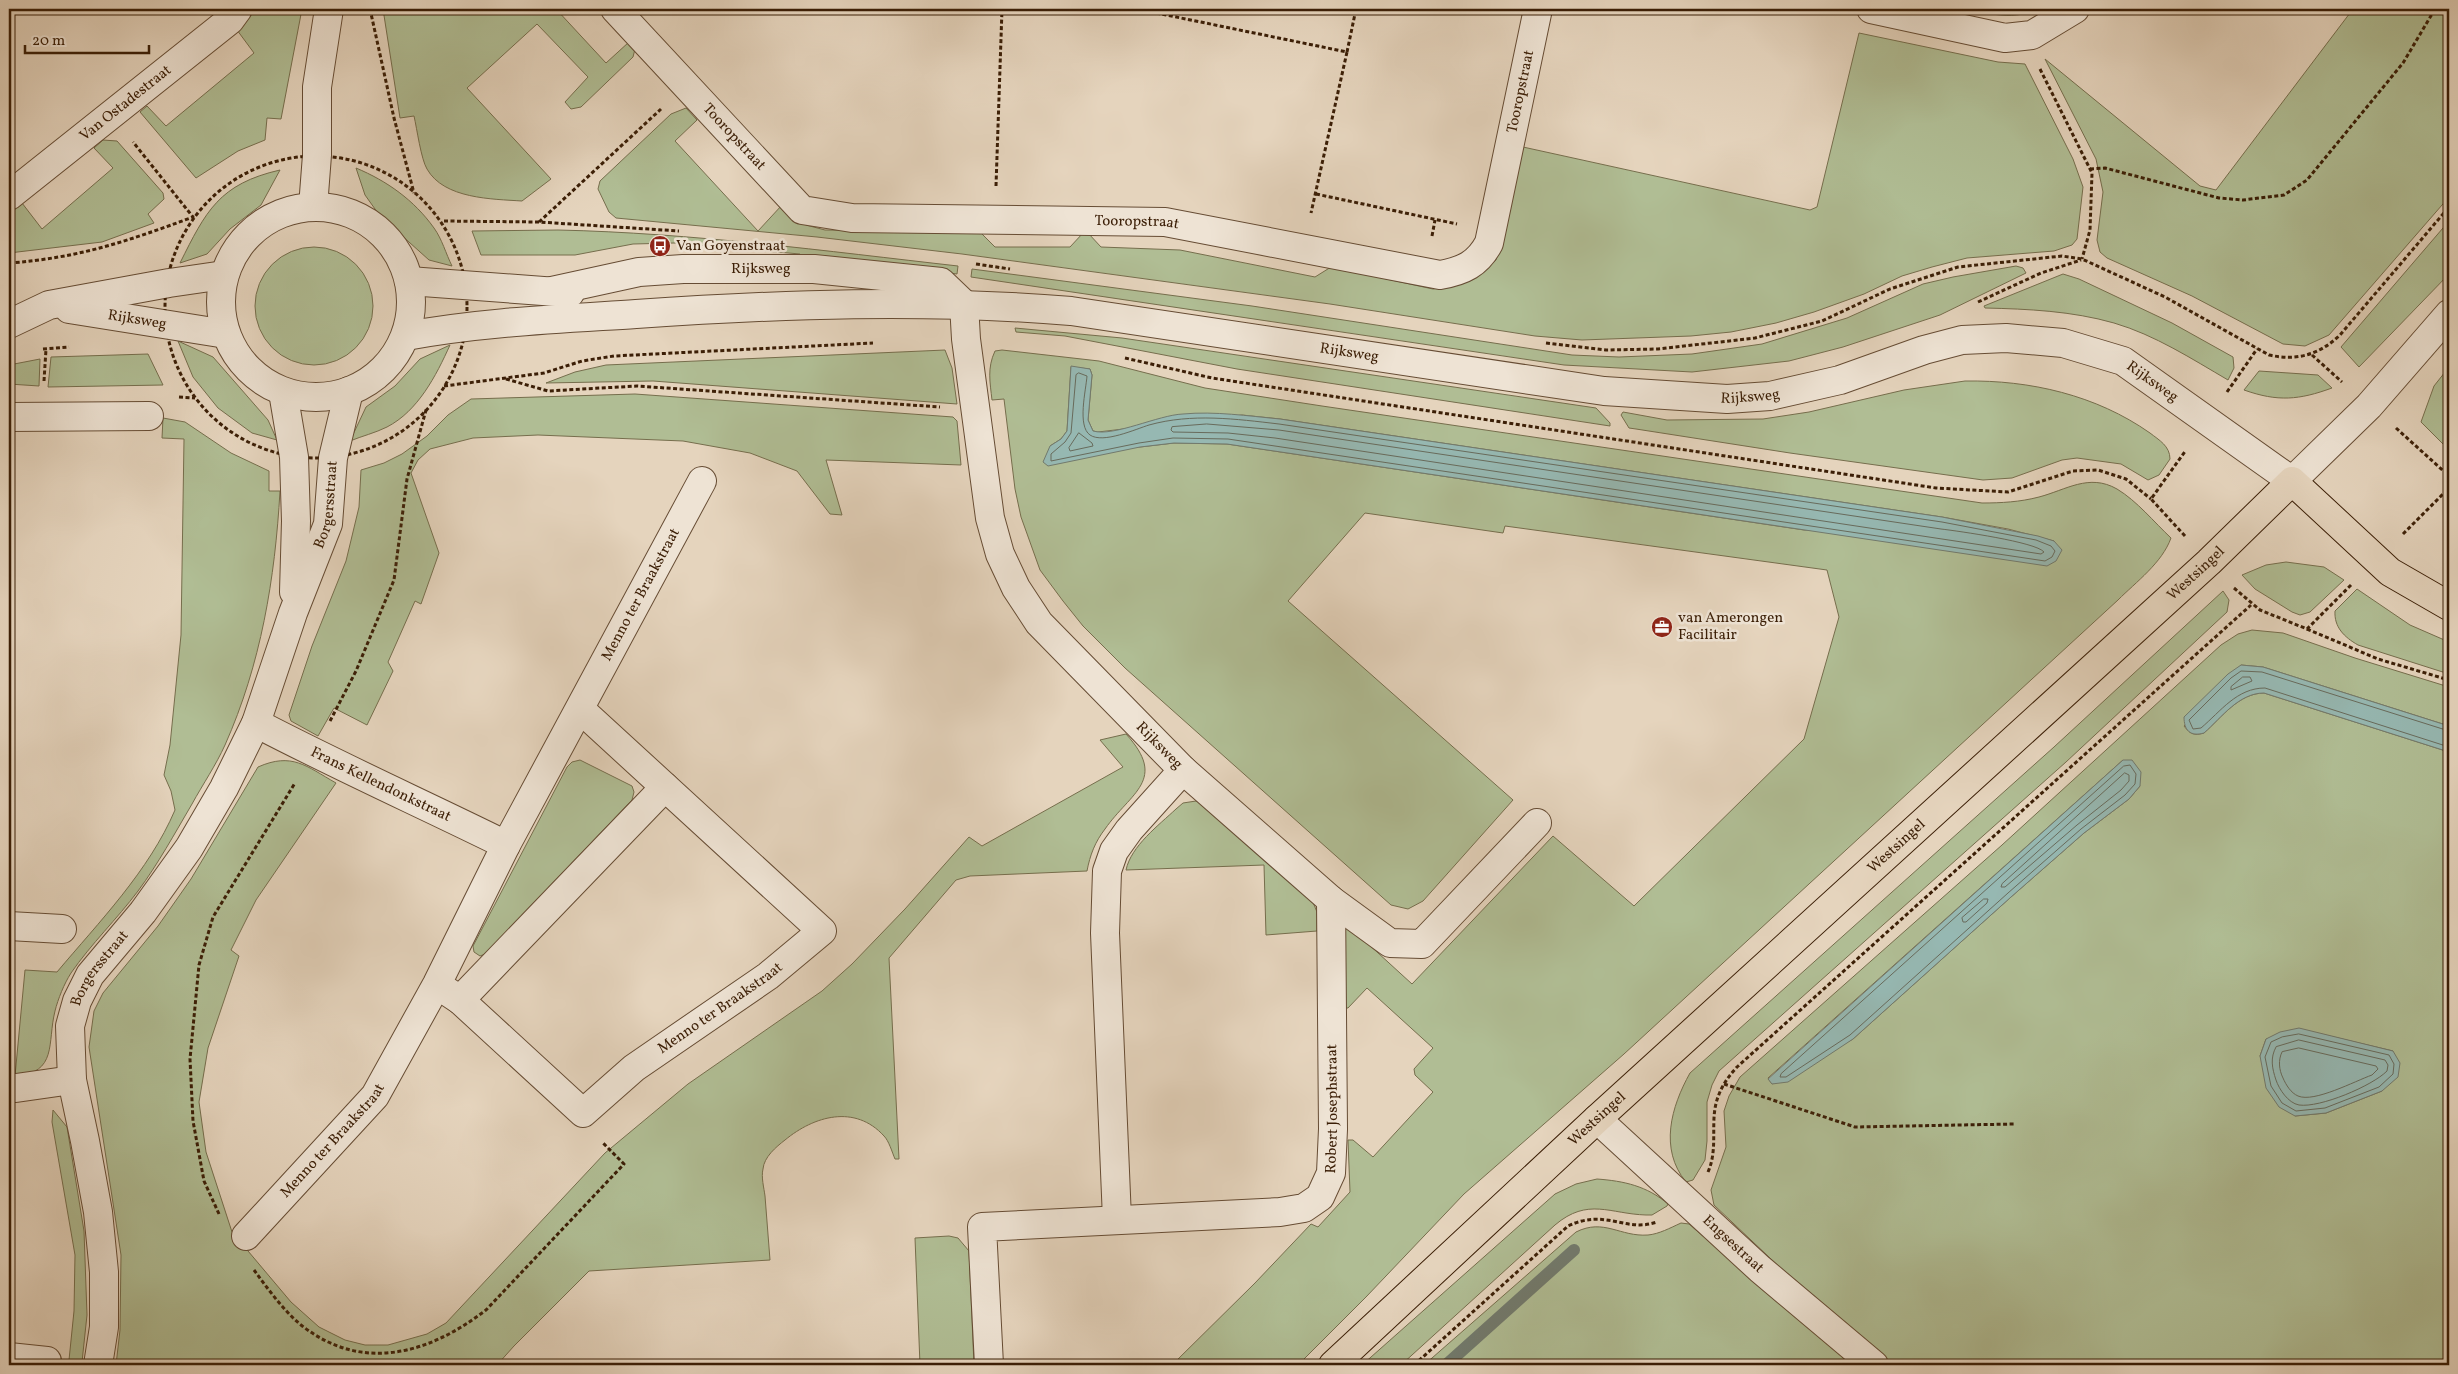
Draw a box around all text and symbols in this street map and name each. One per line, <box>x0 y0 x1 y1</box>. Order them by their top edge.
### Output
scale bar <box>25 22 149 54</box>
text: 20 m <box>32 31 65 52</box>
street label: Tooropstraat <box>1502 48 1540 135</box>
street label: Van Ostadestraat <box>75 60 176 146</box>
street label: Tooropstraat <box>698 99 771 175</box>
street label: Tooropstraat <box>1094 211 1181 235</box>
bus stop icon: Van Goyenstraat <box>648 234 672 258</box>
place label: Van Goyenstraat <box>676 236 785 257</box>
street label: Rijksweg <box>731 259 791 280</box>
street label: Rijksweg <box>106 305 168 335</box>
street label: Rijksweg <box>1318 338 1381 368</box>
street label: Rijksweg <box>2122 356 2183 408</box>
street label: Rijksweg <box>1720 384 1782 410</box>
street label: Borgersstraat <box>309 460 343 552</box>
street label: Menno ter Braakstraat <box>596 524 685 665</box>
street label: Westsingel <box>2163 542 2230 606</box>
place label: van Amerongen Facilitair <box>1678 608 1783 646</box>
office icon: van Amerongen Facilitair <box>1650 615 1674 639</box>
street label: Rijksweg <box>1131 717 1188 775</box>
street label: Frans Kellendonkstraat <box>307 742 454 827</box>
street label: Westsingel <box>1863 814 1930 878</box>
street label: Borgersstraat <box>66 926 134 1009</box>
street label: Menno ter Braakstraat <box>654 957 787 1059</box>
street label: Robert Josephstraat <box>1320 1044 1343 1174</box>
street label: Menno ter Braakstraat <box>276 1080 390 1203</box>
street label: Westsingel <box>1564 1087 1631 1151</box>
street label: Engsestraat <box>1698 1210 1769 1278</box>

